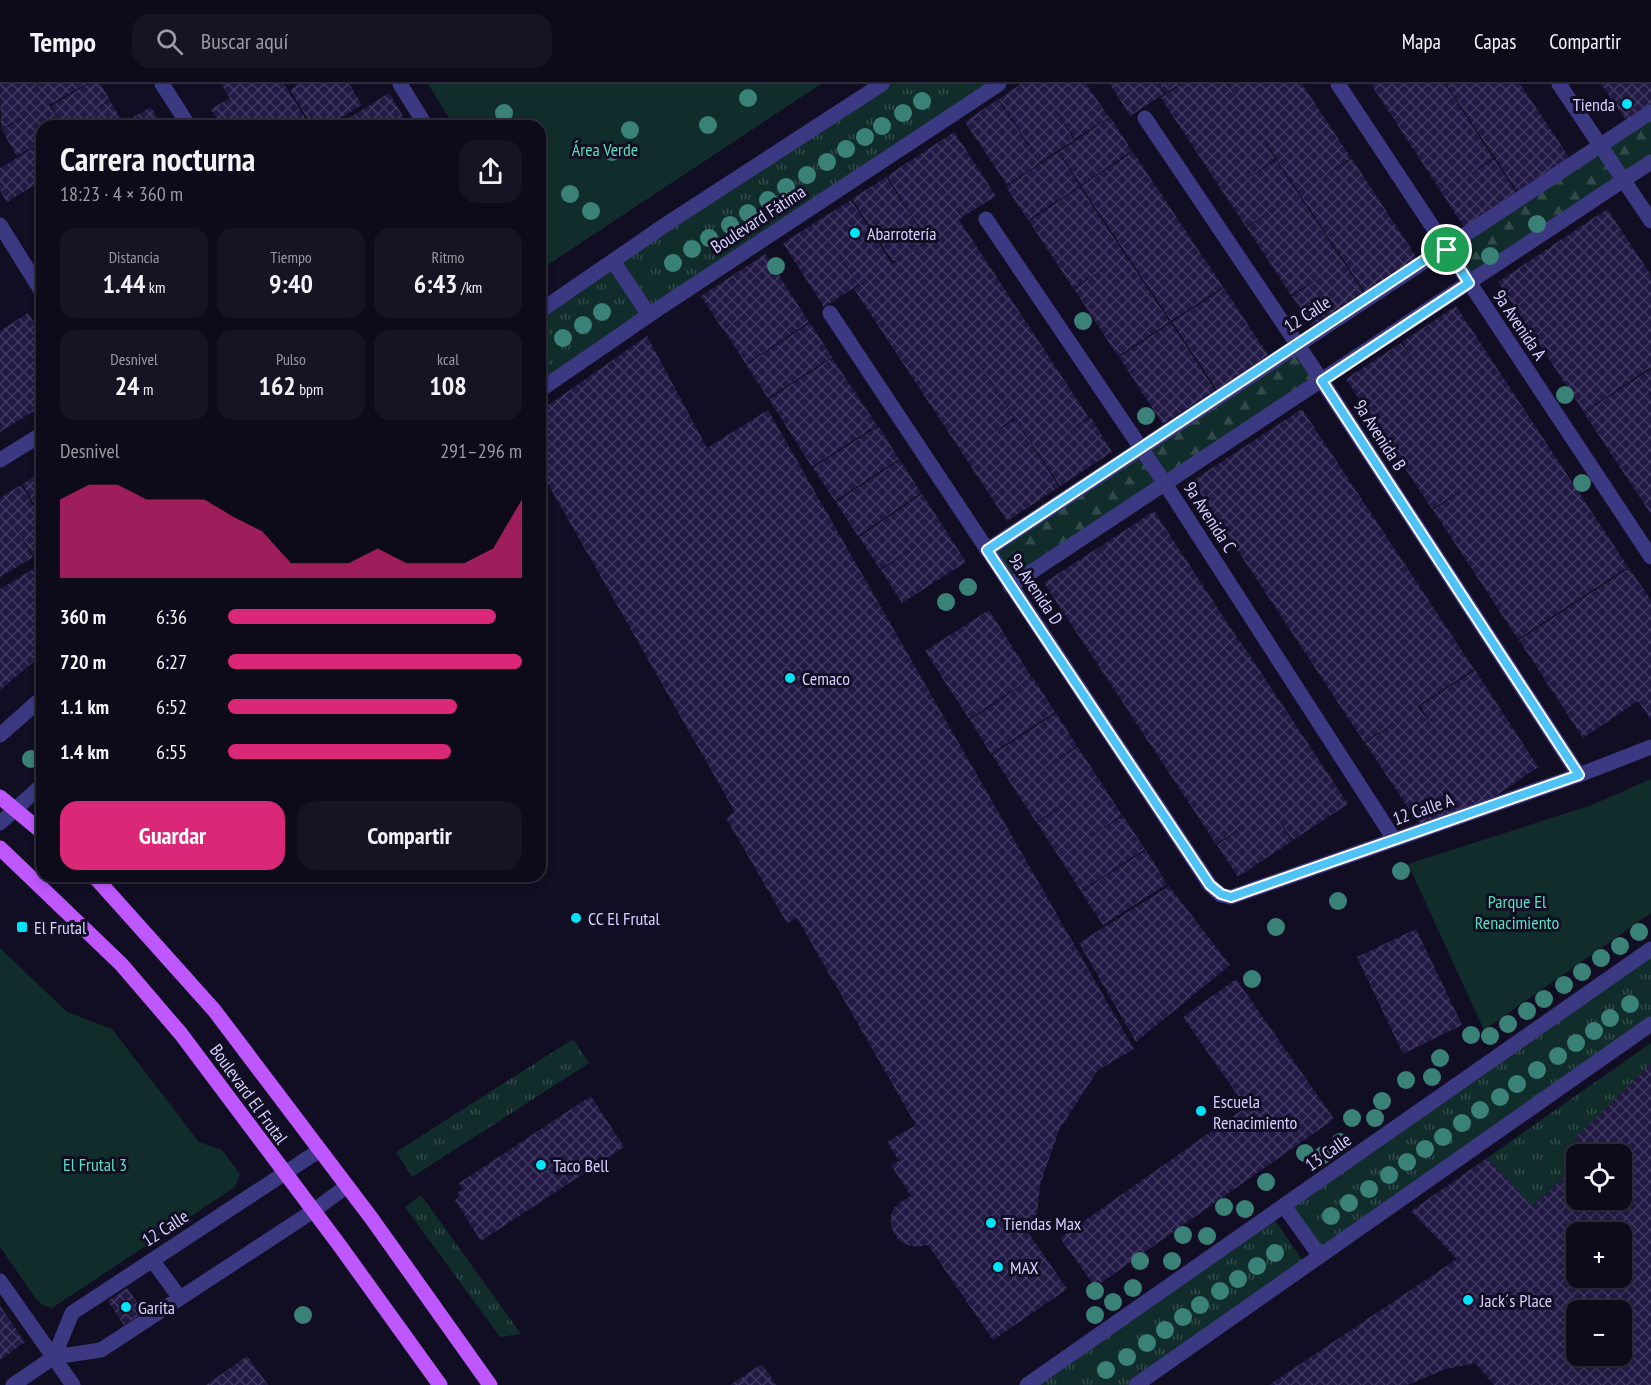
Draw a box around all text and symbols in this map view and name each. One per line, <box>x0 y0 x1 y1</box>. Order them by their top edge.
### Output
search box <box>132 14 552 68</box>
text: Tempo <box>30 23 96 60</box>
icon: search <box>153 25 186 58</box>
text: Buscar aquí <box>201 27 288 55</box>
text: Mapa <box>1402 28 1441 55</box>
text: Capas <box>1474 28 1516 55</box>
text: Compartir <box>1549 28 1621 55</box>
place label: Tienda <box>1573 93 1615 116</box>
marker: Tienda <box>1620 97 1634 111</box>
text: Carrera nocturna <box>60 137 255 180</box>
park label: Área Verde <box>572 138 638 161</box>
button: share <box>459 140 522 203</box>
street label: Boulevard Fátima <box>706 180 810 258</box>
text: 18:23 · 4 × 360 m <box>60 181 183 207</box>
place label: Abarrotería <box>867 222 936 245</box>
pin <box>1421 224 1472 275</box>
marker: Abarrotería <box>848 226 862 240</box>
icon: arrive <box>1430 233 1463 266</box>
text: Distancia <box>109 247 159 267</box>
text: Tiempo <box>270 247 312 267</box>
text: Ritmo <box>432 247 464 267</box>
text: 1.44 <box>103 267 145 300</box>
text: 9:40 <box>269 267 313 300</box>
text: 6:43 <box>414 267 458 300</box>
text: km <box>145 277 165 297</box>
text: /km <box>458 277 482 297</box>
street label: 9a Avenida A <box>1488 286 1552 365</box>
street label: 12 Calle <box>1279 290 1335 338</box>
text: Desnivel <box>110 349 158 369</box>
text: Pulso <box>276 349 306 369</box>
text: kcal <box>437 349 459 369</box>
text: 24 <box>115 369 140 402</box>
text: 162 <box>258 369 296 402</box>
text: 108 <box>429 369 467 402</box>
text: m <box>140 379 153 399</box>
text: bpm <box>296 379 324 399</box>
street label: 9a Avenida B <box>1349 395 1411 475</box>
text: Desnivel <box>60 438 119 464</box>
text: 291–296 m <box>440 438 522 464</box>
street label: 9a Avenida C <box>1179 477 1241 557</box>
street label: 9a Avenida D <box>1004 549 1068 629</box>
text: 360 m <box>60 604 106 630</box>
text: 6:36 <box>156 604 187 630</box>
text: 720 m <box>60 649 106 675</box>
text: 6:27 <box>156 649 187 675</box>
place label: Cemaco <box>802 667 850 690</box>
marker: Cemaco <box>783 671 797 685</box>
text: 1.1 km <box>60 694 109 720</box>
text: 6:52 <box>156 694 187 720</box>
text: 1.4 km <box>60 739 109 765</box>
text: 6:55 <box>156 739 187 765</box>
street label: 12 Calle A <box>1390 788 1457 830</box>
button: Guardar <box>60 801 285 870</box>
button: Compartir <box>297 801 522 870</box>
park label: Parque El Renacimiento <box>1475 890 1559 934</box>
place label: CC El Frutal <box>588 907 660 930</box>
marker: CC El Frutal <box>569 911 583 925</box>
place label: El Frutal <box>34 916 87 939</box>
marker: El Frutal <box>15 920 29 934</box>
street label: Boulevard El Frutal <box>205 1039 294 1149</box>
place label: Escuela Renacimiento <box>1213 1090 1298 1134</box>
marker: Escuela Renacimiento <box>1194 1104 1208 1118</box>
street label: 13 Calle <box>1300 1128 1356 1176</box>
map controls <box>1566 1144 1632 1366</box>
button: locate <box>1566 1144 1632 1210</box>
park label: El Frutal 3 <box>63 1153 127 1176</box>
place label: Taco Bell <box>553 1154 610 1177</box>
marker: Taco Bell <box>534 1158 548 1172</box>
street label: 12 Calle <box>137 1204 193 1252</box>
place label: Tiendas Max <box>1003 1212 1082 1235</box>
marker: Tiendas Max <box>984 1216 998 1230</box>
button: + <box>1566 1222 1632 1288</box>
place label: MAX <box>1010 1256 1039 1279</box>
marker: MAX <box>991 1260 1005 1274</box>
place label: Jack´s Place <box>1479 1289 1552 1312</box>
marker: Jack´s Place <box>1461 1293 1475 1307</box>
place label: Garita <box>138 1296 175 1319</box>
marker: Garita <box>119 1300 133 1314</box>
button: − <box>1566 1300 1632 1366</box>

